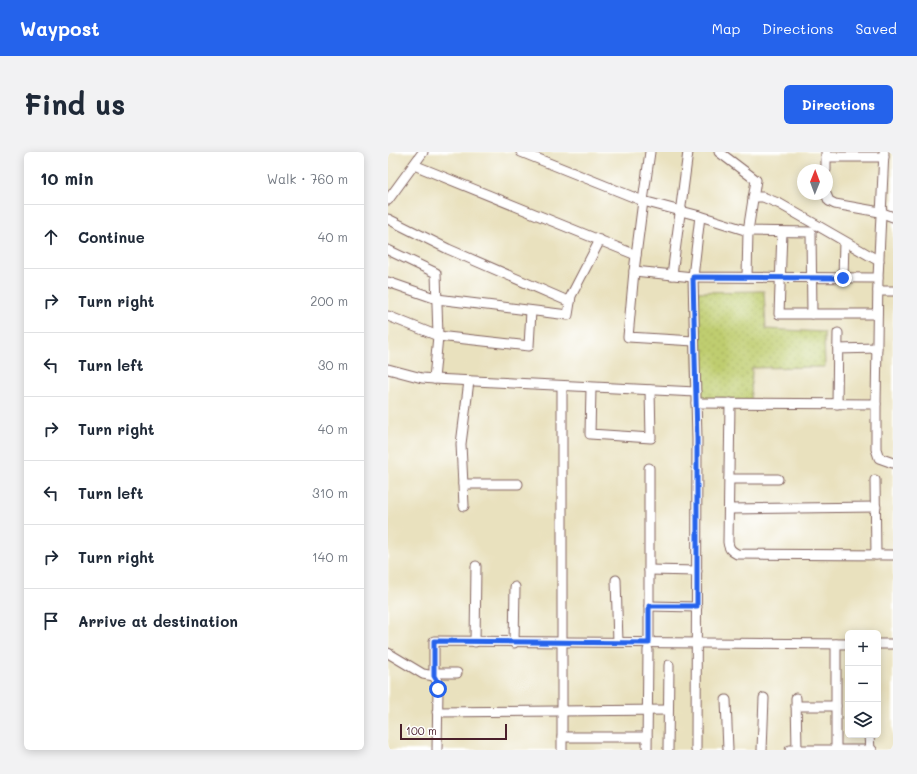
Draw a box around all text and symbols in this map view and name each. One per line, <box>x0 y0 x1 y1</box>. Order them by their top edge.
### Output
text: Waypost <box>20 16 100 41</box>
text: Map <box>712 19 740 38</box>
text: Directions <box>762 19 833 38</box>
text: Saved <box>855 19 897 38</box>
button: Directions <box>784 85 893 124</box>
text: Find us <box>24 86 125 122</box>
north arrow <box>797 164 833 200</box>
text: 10 min <box>40 167 94 189</box>
text: Walk · 760 m <box>267 170 348 187</box>
icon: ahead <box>40 226 62 248</box>
text: Continue <box>78 227 145 247</box>
text: 40 m <box>318 228 348 245</box>
route end <box>834 269 852 287</box>
icon: right <box>40 290 62 312</box>
text: Turn right <box>78 291 155 311</box>
text: 200 m <box>310 292 348 309</box>
icon: left <box>40 354 62 376</box>
text: Turn left <box>78 355 143 375</box>
text: 30 m <box>318 356 348 373</box>
icon: right <box>40 418 62 440</box>
text: Turn right <box>78 419 155 439</box>
text: 40 m <box>318 420 348 437</box>
icon: left <box>40 482 62 504</box>
text: Turn left <box>78 483 143 503</box>
text: 310 m <box>312 484 348 501</box>
icon: right <box>40 546 62 568</box>
text: Turn right <box>78 547 155 567</box>
text: 140 m <box>312 548 348 565</box>
icon: arrive <box>40 610 62 632</box>
text: Arrive at destination <box>78 611 238 631</box>
map controls <box>845 630 881 738</box>
button: + <box>845 630 881 666</box>
button: − <box>845 666 881 702</box>
route start <box>429 680 447 698</box>
button: layers <box>845 702 881 738</box>
scale bar <box>400 722 507 741</box>
text: 100 m <box>406 723 437 738</box>

